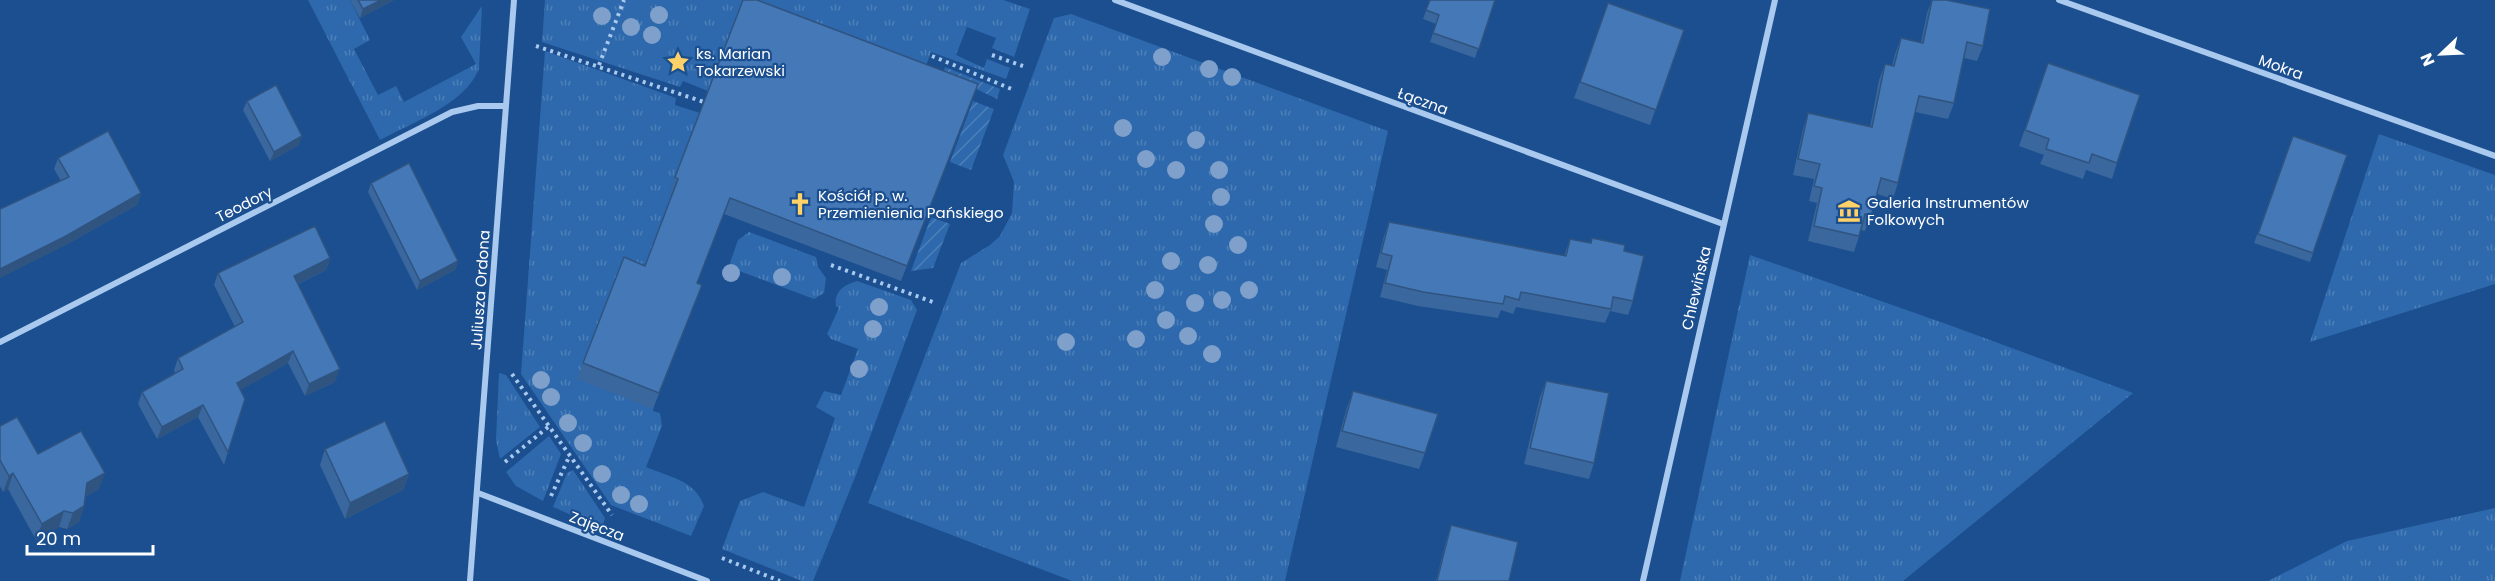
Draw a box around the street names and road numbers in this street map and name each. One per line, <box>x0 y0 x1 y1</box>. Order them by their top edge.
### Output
street label: Mokra <box>2256 49 2306 85</box>
street label: Łączna <box>1395 82 1451 120</box>
street label: Teodory <box>212 181 276 227</box>
street label: Juliusza Ordona <box>465 229 495 351</box>
street label: Chlewińska <box>1676 244 1716 332</box>
street label: Zajęcza <box>566 506 628 546</box>

